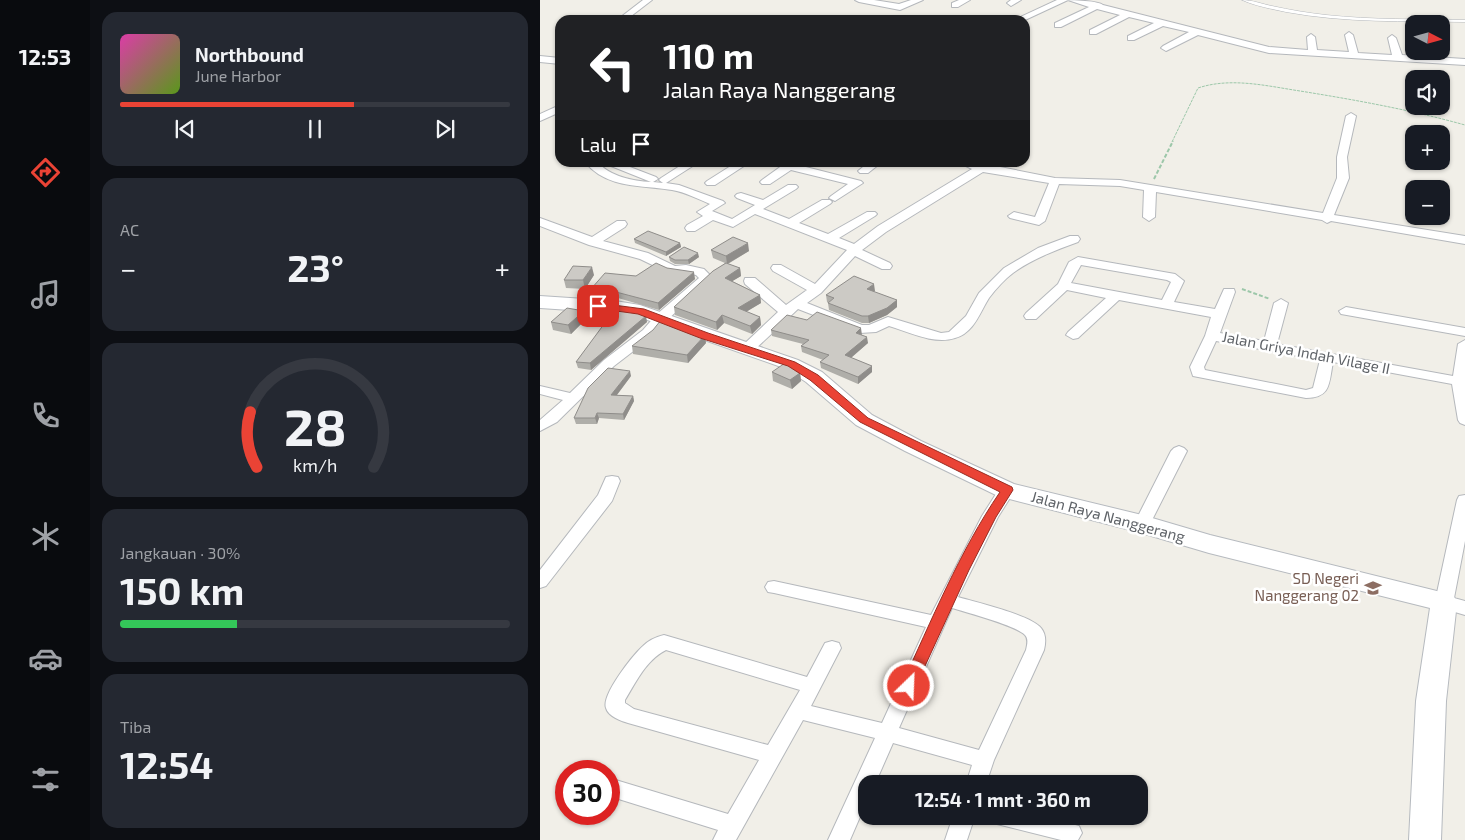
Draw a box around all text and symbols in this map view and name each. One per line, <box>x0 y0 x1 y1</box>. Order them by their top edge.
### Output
north arrow <box>1405 15 1450 60</box>
map controls <box>1405 15 1450 225</box>
text: 110 m <box>663 34 754 76</box>
icon: left <box>580 35 645 100</box>
text: 12:53 <box>19 43 71 69</box>
text: Northbound <box>195 43 304 66</box>
text: June Harbor <box>195 66 282 85</box>
button: sound <box>1405 70 1450 115</box>
text: Jalan Raya Nanggerang <box>663 76 896 102</box>
icon: previous <box>171 115 199 143</box>
icon: pause <box>301 115 329 143</box>
icon: next <box>431 115 459 143</box>
button: + <box>1405 125 1450 170</box>
icon: arrive <box>627 130 655 158</box>
text: Lalu <box>580 133 617 156</box>
icon: directions <box>28 155 63 190</box>
button: − <box>1405 180 1450 225</box>
text: AC <box>120 220 139 239</box>
text: 23° <box>287 244 344 290</box>
text: − <box>120 251 136 285</box>
text: + <box>495 251 510 285</box>
icon: music <box>28 277 63 312</box>
pin <box>577 285 619 327</box>
icon: arrive <box>584 292 612 320</box>
street label: Jalan Griya Indah Vilage II <box>1221 327 1392 377</box>
text: 28 <box>284 394 346 456</box>
icon: phone <box>28 398 63 433</box>
text: km/h <box>293 454 337 476</box>
street label: Jalan Raya Nanggerang <box>1029 487 1188 545</box>
icon: climate <box>28 519 63 554</box>
text: Jangkauan · 30% <box>120 543 240 562</box>
text: 150 km <box>120 567 244 613</box>
place label: SD Negeri Nanggerang 02 <box>1255 569 1359 604</box>
school or university icon: SD Negeri Nanggerang 02 <box>1363 578 1383 598</box>
icon: car <box>28 641 63 676</box>
position arrow <box>882 659 934 711</box>
text: Tiba <box>120 717 151 736</box>
text: 12:54 <box>120 741 213 787</box>
speed limit sign: 30 <box>555 760 620 825</box>
icon: filters <box>28 762 63 797</box>
text: 12:54 · 1 mnt · 360 m <box>915 788 1091 811</box>

